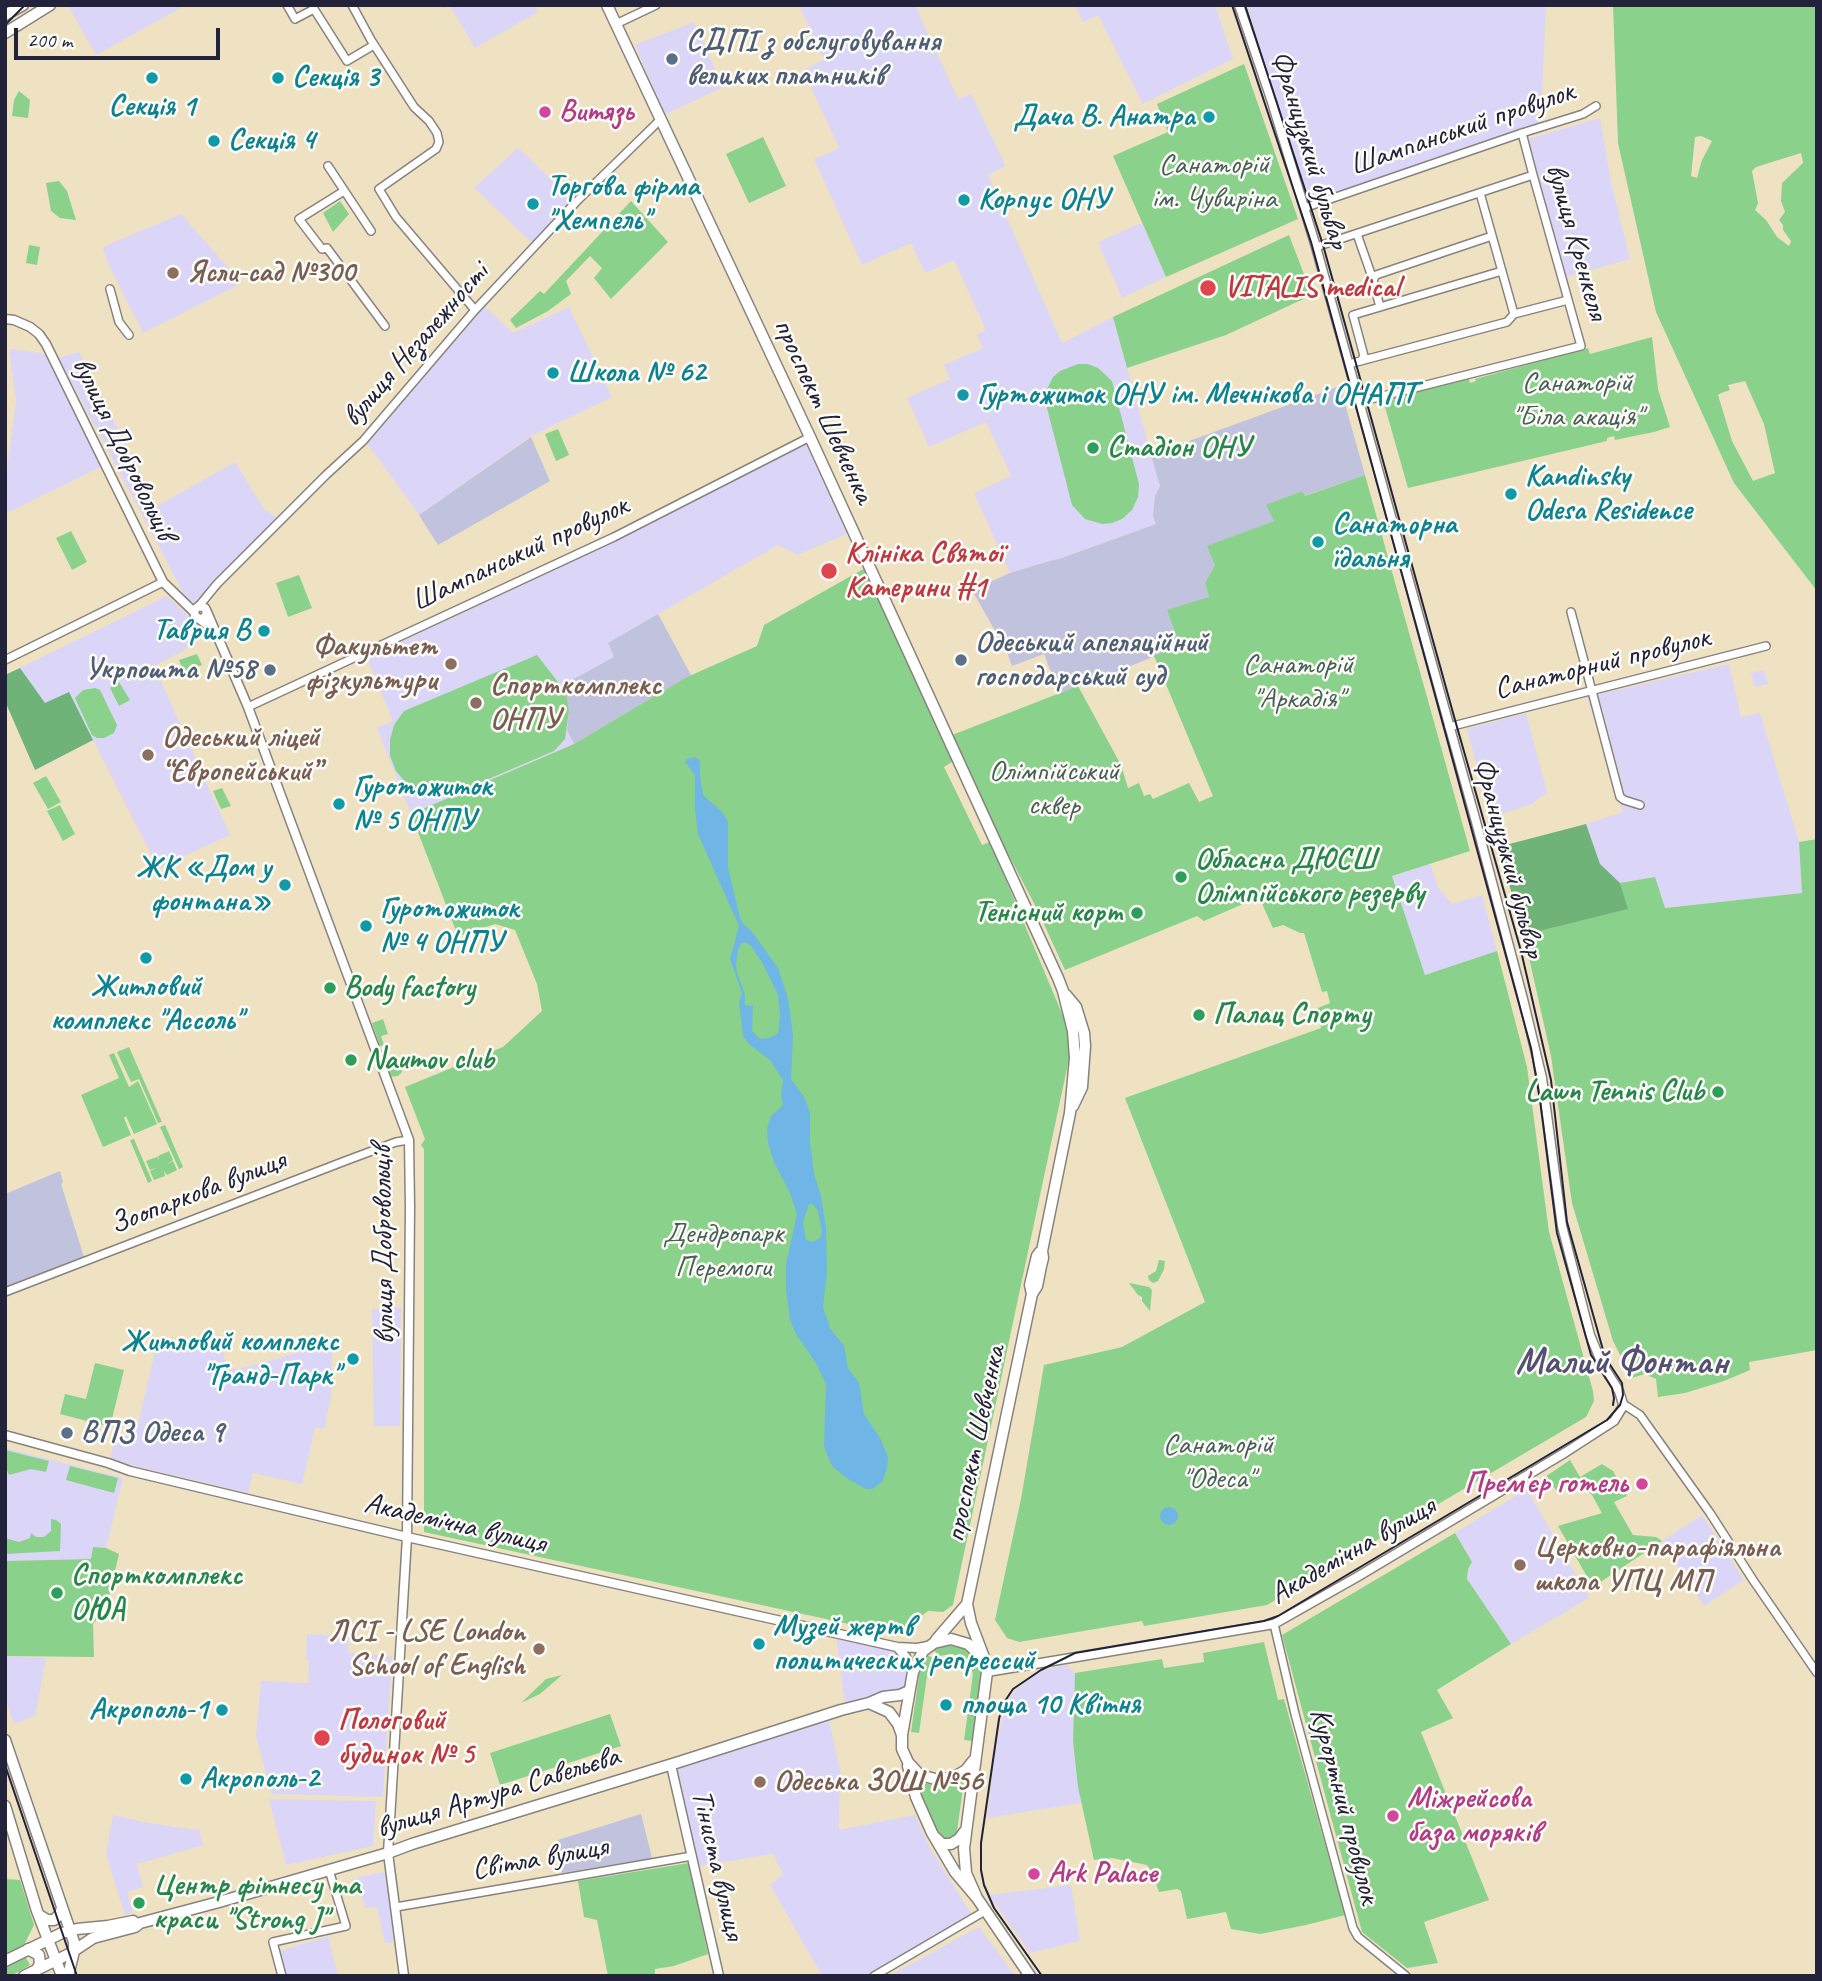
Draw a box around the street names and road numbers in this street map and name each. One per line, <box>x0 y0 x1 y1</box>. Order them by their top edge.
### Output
street label: Французький бульвар <box>1262 47 1356 253</box>
street label: Шампанський провулок <box>1345 74 1579 184</box>
street label: вулиця Кренкеля <box>1537 160 1615 324</box>
street label: вулиця Незалежності <box>335 256 497 434</box>
street label: проспект Шевченка <box>764 313 882 509</box>
street label: вулиця Добровольців <box>63 352 183 546</box>
street label: Шампанський провулок <box>406 488 634 620</box>
street label: Санаторний провулок <box>1491 620 1713 708</box>
street label: Французький бульвар <box>1464 754 1552 962</box>
street label: Зоопаркова вулиця <box>105 1143 291 1243</box>
street label: вулиця Добровольців <box>364 1145 404 1345</box>
street label: проспект Шевченка <box>938 1342 1014 1546</box>
street label: Академічна вулиця <box>361 1486 549 1562</box>
street label: Академічна вулиця <box>1264 1489 1442 1613</box>
street label: Курортний провулок <box>1301 1704 1387 1908</box>
street label: вулиця Артура Савельєва <box>372 1739 624 1847</box>
street label: Тіниста вулиця <box>682 1786 752 1944</box>
street label: Світла вулиця <box>469 1829 611 1889</box>

